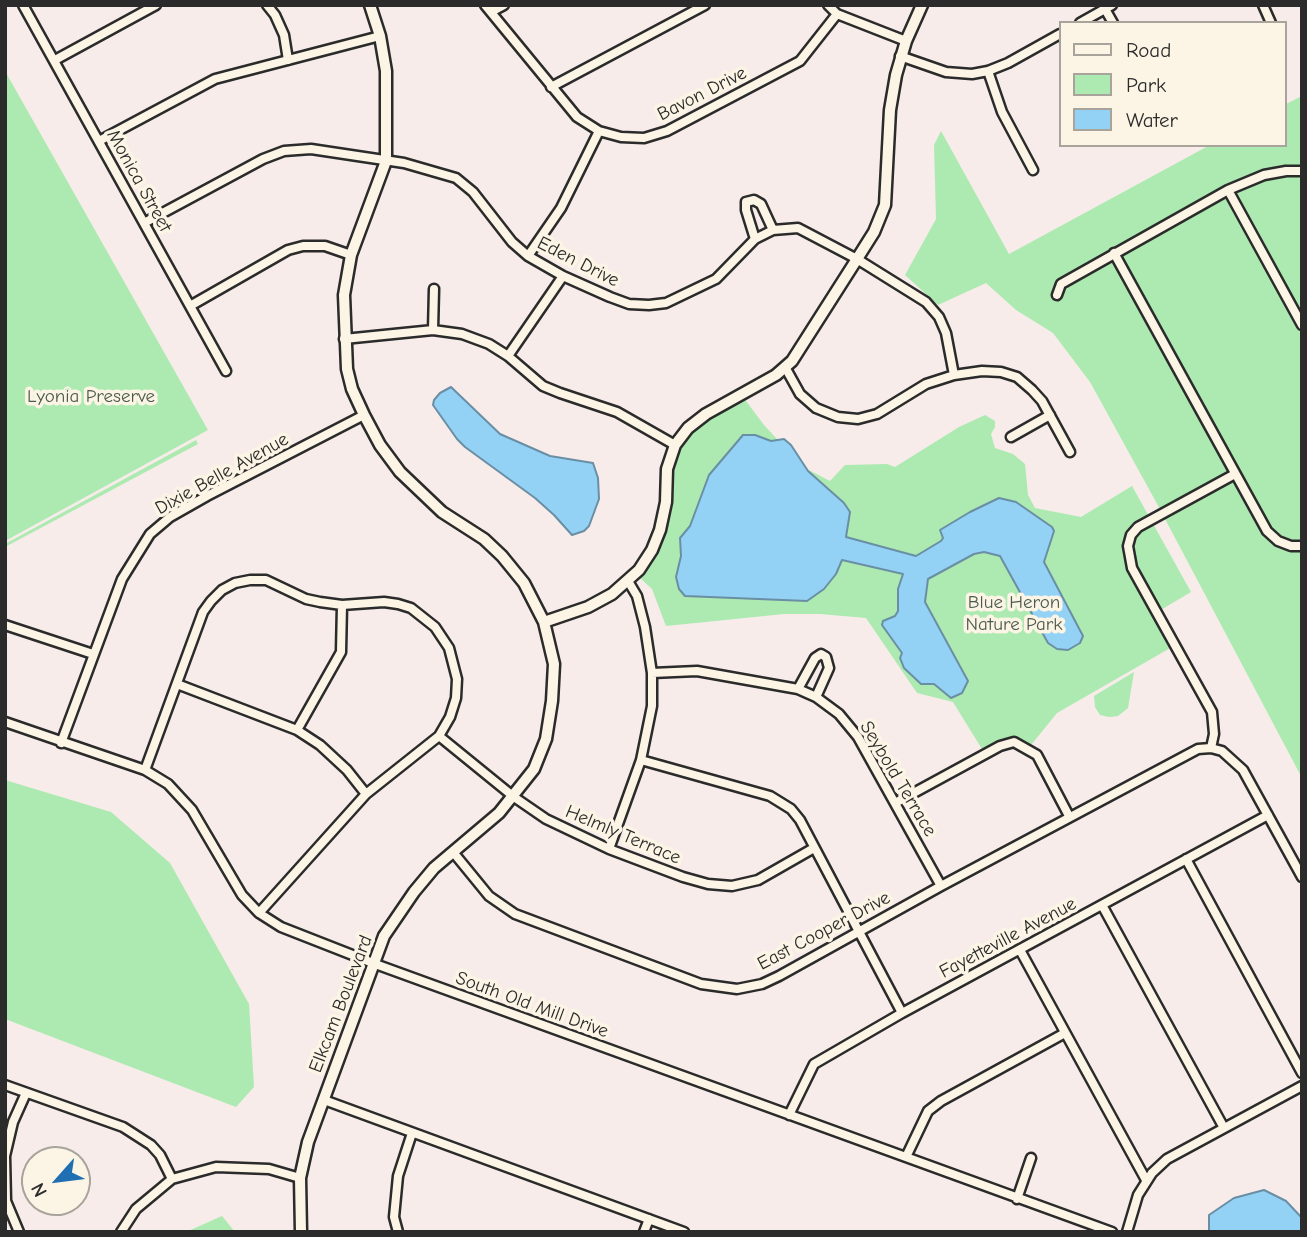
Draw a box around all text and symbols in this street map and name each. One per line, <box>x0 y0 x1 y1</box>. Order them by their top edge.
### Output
legend <box>1058 21 1286 147</box>
text: Road <box>1126 38 1171 62</box>
street label: Bavon Drive <box>654 62 750 126</box>
text: Park <box>1126 73 1166 97</box>
text: Water <box>1126 108 1178 132</box>
street label: Monica Street <box>101 126 177 236</box>
street label: Eden Drive <box>533 232 623 292</box>
park label: Lyonia Preserve <box>27 386 155 408</box>
street label: Dixie Belle Avenue <box>151 428 293 520</box>
park label: Blue Heron Nature Park <box>966 592 1062 636</box>
street label: Seybold Terrace <box>855 717 941 841</box>
street label: Helmly Terrace <box>562 800 684 870</box>
street label: East Cooper Drive <box>754 886 894 976</box>
street label: Fayetteville Avenue <box>936 892 1080 984</box>
street label: Elkcam Boulevard <box>304 932 378 1076</box>
street label: South Old Mill Drive <box>453 967 611 1043</box>
north arrow <box>21 1146 91 1216</box>
text: N <box>27 1179 52 1201</box>

